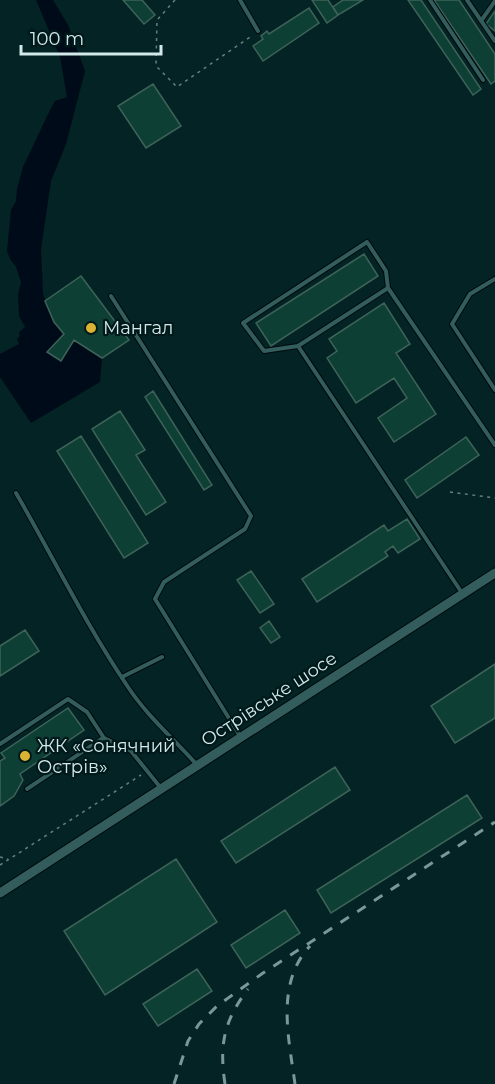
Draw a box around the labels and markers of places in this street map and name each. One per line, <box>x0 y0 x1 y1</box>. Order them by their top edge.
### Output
place label: Мангал <box>103 317 173 339</box>
marker: Мангал <box>84 321 98 335</box>
place label: ЖК «Сонячний Острів» <box>37 735 175 778</box>
marker: ЖК «Сонячний Острів» <box>18 749 32 763</box>

